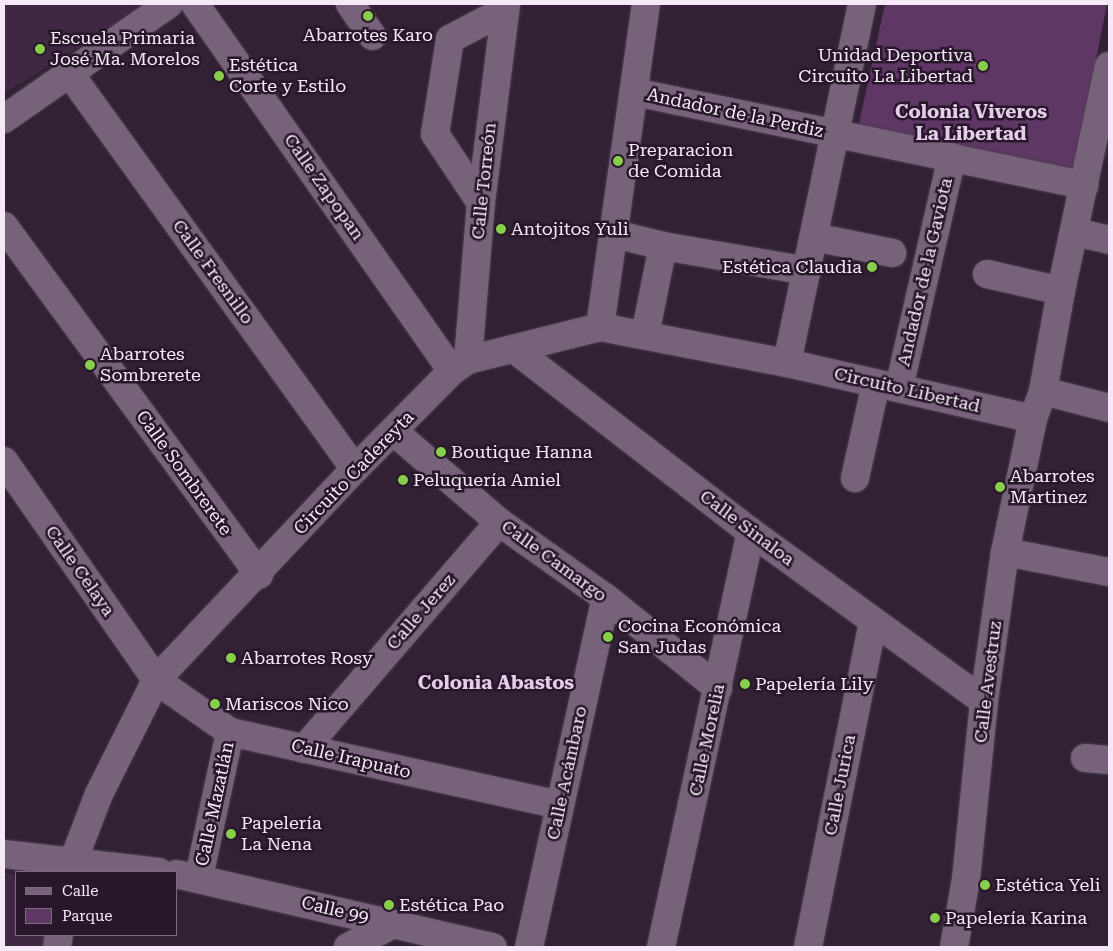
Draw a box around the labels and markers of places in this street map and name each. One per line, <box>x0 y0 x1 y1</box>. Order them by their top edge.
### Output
marker: Abarrotes Karo <box>362 10 374 22</box>
place label: Abarrotes Karo <box>303 24 433 46</box>
place label: Escuela Primaria José Ma. Morelos <box>50 28 200 70</box>
marker: Escuela Primaria José Ma. Morelos <box>34 43 46 55</box>
place label: Unidad Deportiva Circuito La Libertad <box>798 45 973 88</box>
place label: Estética Corte y Estilo <box>229 55 346 98</box>
marker: Unidad Deportiva Circuito La Libertad <box>977 60 989 72</box>
marker: Estética Corte y Estilo <box>213 70 225 82</box>
place label: Preparacion de Comida <box>628 140 733 182</box>
marker: Preparacion de Comida <box>612 155 624 167</box>
place label: Antojitos Yuli <box>511 218 629 240</box>
marker: Antojitos Yuli <box>495 223 507 235</box>
place label: Estética Claudia <box>722 256 862 278</box>
marker: Estética Claudia <box>866 261 878 273</box>
place label: Abarrotes Sombrerete <box>100 344 201 386</box>
marker: Abarrotes Sombrerete <box>84 359 96 371</box>
place label: Boutique Hanna <box>451 441 593 463</box>
marker: Boutique Hanna <box>435 446 447 458</box>
place label: Abarrotes Martinez <box>1010 466 1095 508</box>
place label: Peluquería Amiel <box>413 469 561 491</box>
marker: Peluquería Amiel <box>397 474 409 486</box>
marker: Abarrotes Martinez <box>994 481 1006 493</box>
place label: Cocina Económica San Judas <box>618 616 781 659</box>
marker: Cocina Económica San Judas <box>602 631 614 643</box>
place label: Abarrotes Rosy <box>241 647 373 669</box>
marker: Abarrotes Rosy <box>225 652 237 664</box>
place label: Papelería Lily <box>755 673 873 695</box>
marker: Papelería Lily <box>739 678 751 690</box>
place label: Mariscos Nico <box>225 693 349 715</box>
marker: Mariscos Nico <box>209 698 221 710</box>
place label: Papelería La Nena <box>241 813 322 856</box>
marker: Papelería La Nena <box>225 828 237 840</box>
place label: Estética Yeli <box>995 874 1100 896</box>
marker: Estética Yeli <box>979 879 991 891</box>
place label: Estética Pao <box>399 894 504 916</box>
marker: Estética Pao <box>383 899 395 911</box>
place label: Papelería Karina <box>945 907 1087 929</box>
marker: Papelería Karina <box>929 912 941 924</box>

